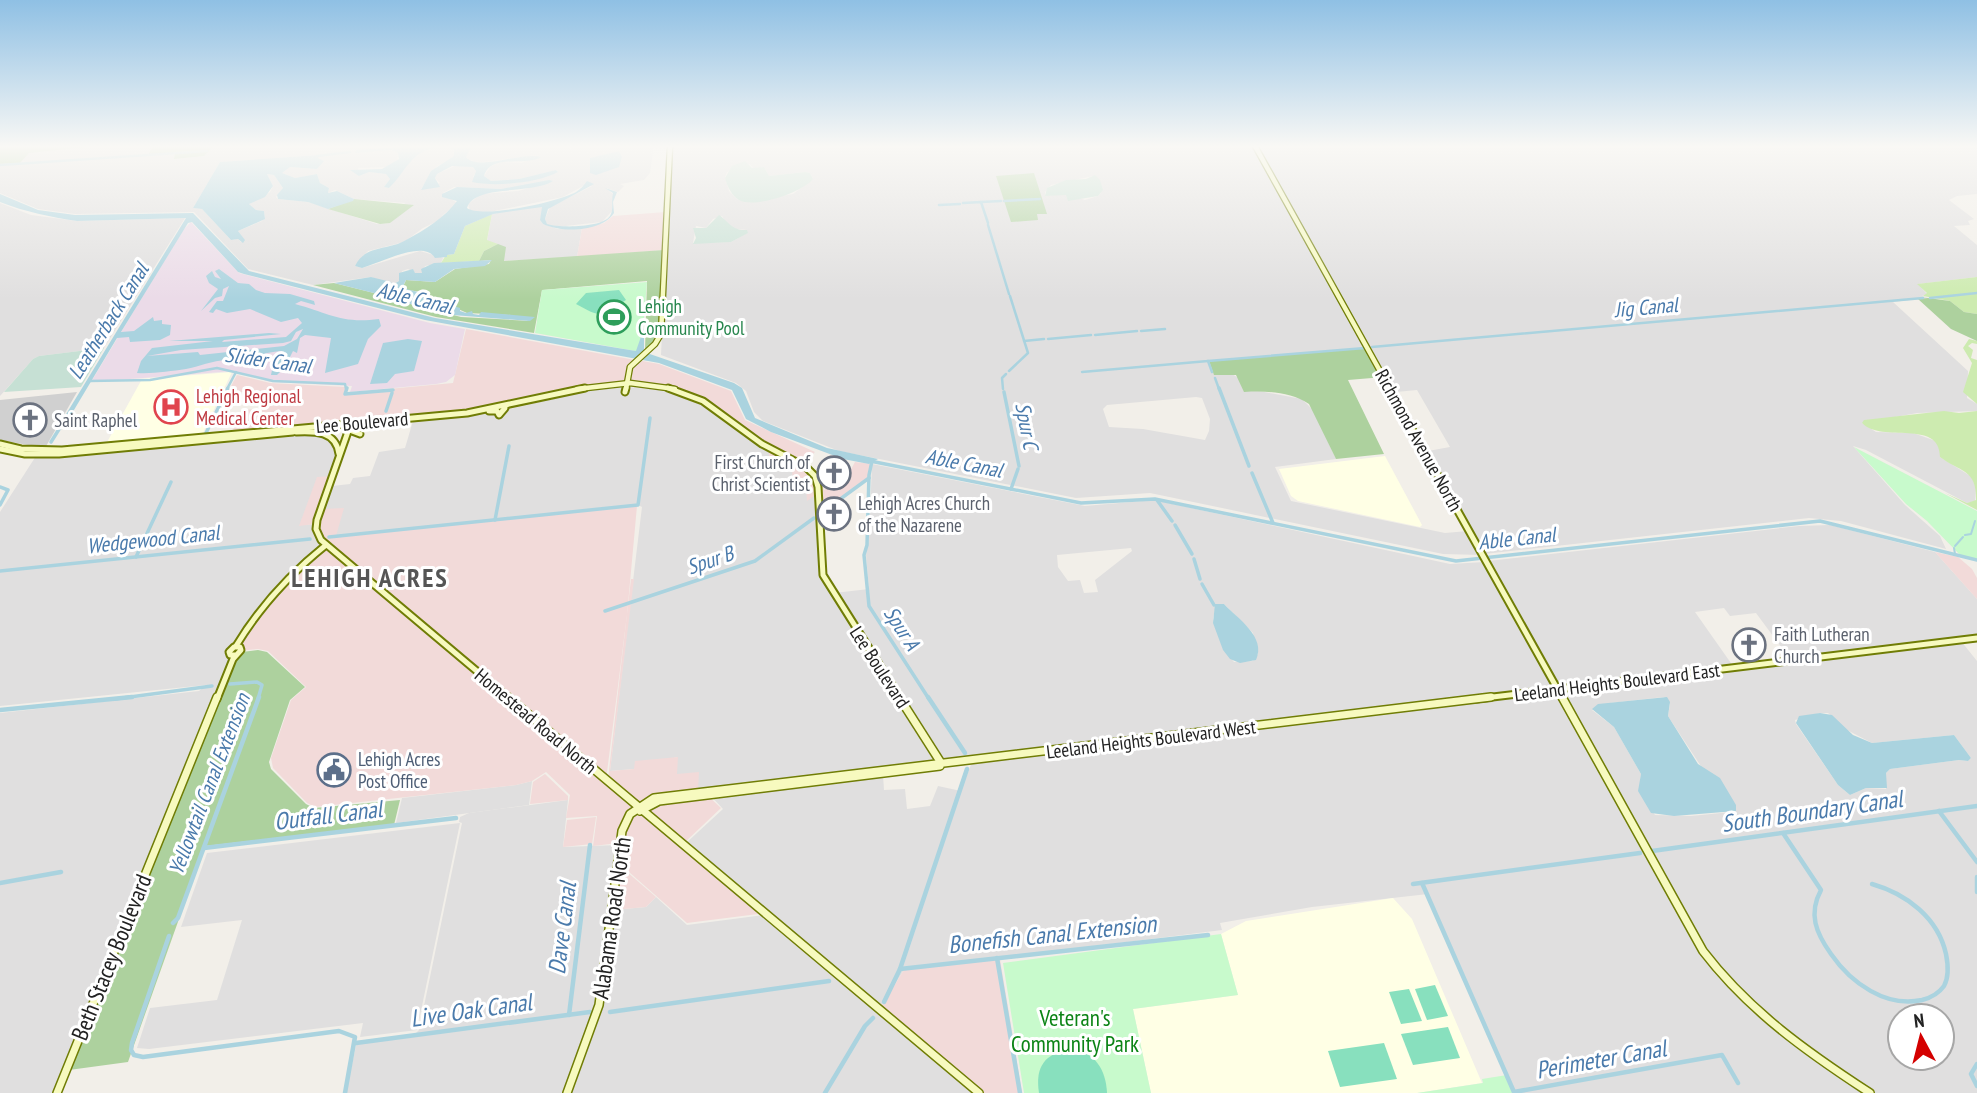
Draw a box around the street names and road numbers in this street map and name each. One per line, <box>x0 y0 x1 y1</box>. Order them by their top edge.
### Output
street label: Richmond Avenue North <box>1370 365 1468 515</box>
street label: Lee Boulevard <box>315 406 409 438</box>
street label: Lee Boulevard <box>845 622 915 712</box>
street label: Leeland Heights Boulevard East <box>1513 657 1722 707</box>
street label: Homestead Road North <box>470 663 602 779</box>
street label: Leeland Heights Boulevard West <box>1045 714 1258 764</box>
street label: Alabama Road North <box>585 835 637 1001</box>
street label: Beth Stacey Boulevard <box>65 870 157 1044</box>

